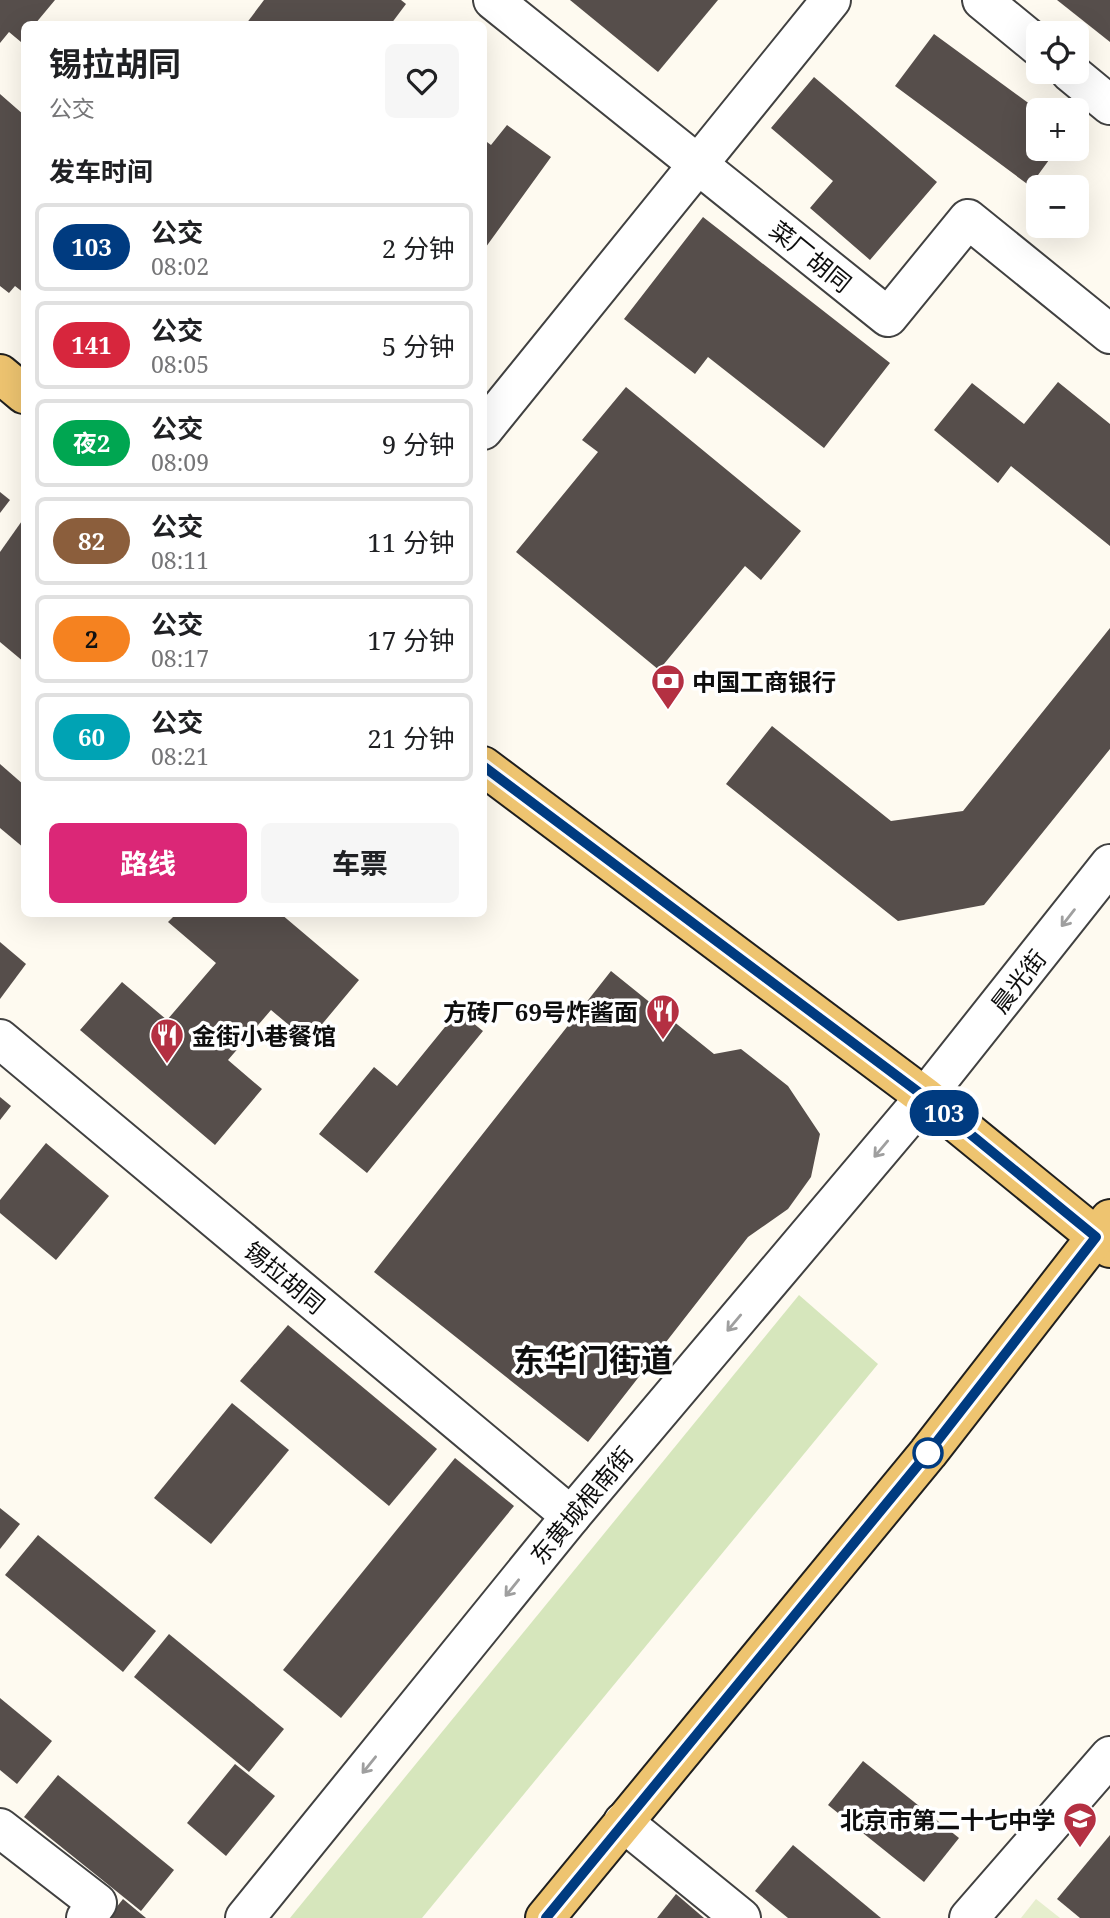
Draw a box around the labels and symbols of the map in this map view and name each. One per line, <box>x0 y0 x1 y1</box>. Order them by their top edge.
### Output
street label: 菜厂胡同 <box>763 213 859 299</box>
bank icon: 中国工商银行 <box>649 662 687 711</box>
place label: 中国工商银行 <box>692 665 836 698</box>
one-way arrow <box>1060 908 1075 926</box>
street label: 晨光街 <box>983 942 1053 1020</box>
restaurant icon: 方砖厂69号炸酱面 <box>644 992 682 1041</box>
place label: 方砖厂69号炸酱面 <box>443 995 638 1028</box>
restaurant icon: 金街小巷餐馆 <box>148 1016 186 1065</box>
place label: 金街小巷餐馆 <box>192 1019 336 1052</box>
line badge: 103 <box>904 1090 984 1136</box>
one-way arrow <box>873 1140 889 1158</box>
street label: 锡拉胡同 <box>238 1234 332 1320</box>
one-way arrow <box>726 1314 742 1332</box>
district label: 东华门街道 <box>513 1338 673 1381</box>
unlabelled marker <box>913 1438 943 1468</box>
street label: 东黄城根南街 <box>522 1439 640 1571</box>
one-way arrow <box>505 1579 520 1597</box>
one-way arrow <box>361 1755 377 1773</box>
school or university icon: 北京市第二十七中学 <box>1061 1800 1099 1849</box>
place label: 北京市第二十七中学 <box>840 1803 1056 1836</box>

